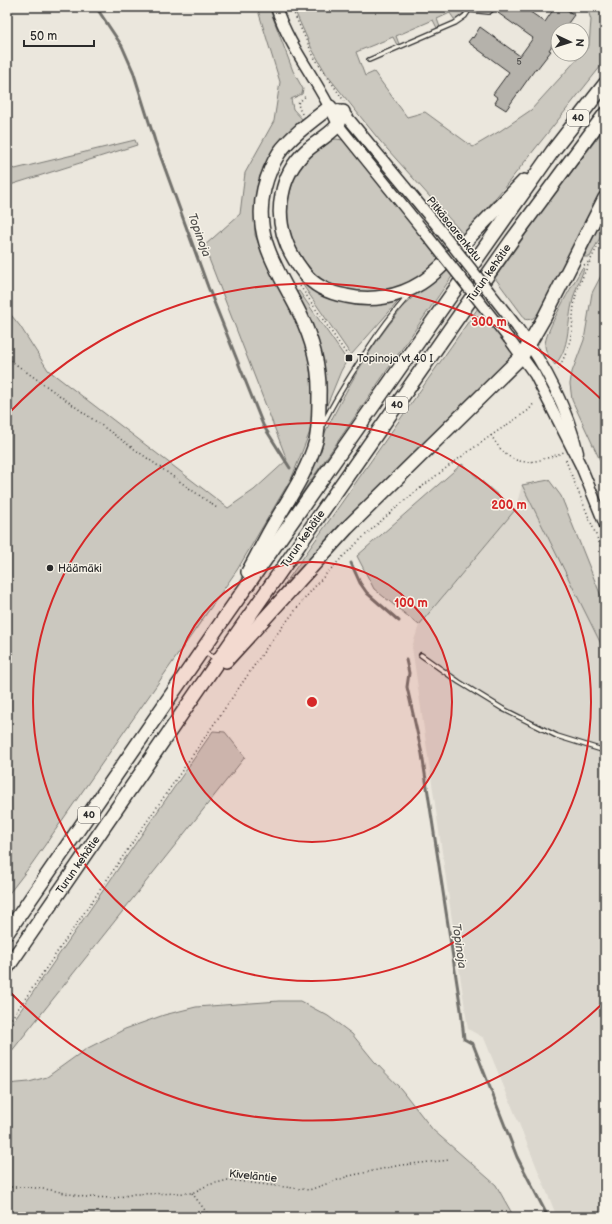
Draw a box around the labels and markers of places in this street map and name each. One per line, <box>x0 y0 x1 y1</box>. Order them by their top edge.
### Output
place label: Topinoja vt 40 I <box>357 352 433 365</box>
marker: Topinoja vt 40 I <box>344 353 354 363</box>
place label: Häämäki <box>58 562 102 575</box>
marker: Häämäki <box>45 563 55 573</box>
centre of rings <box>305 695 319 709</box>

